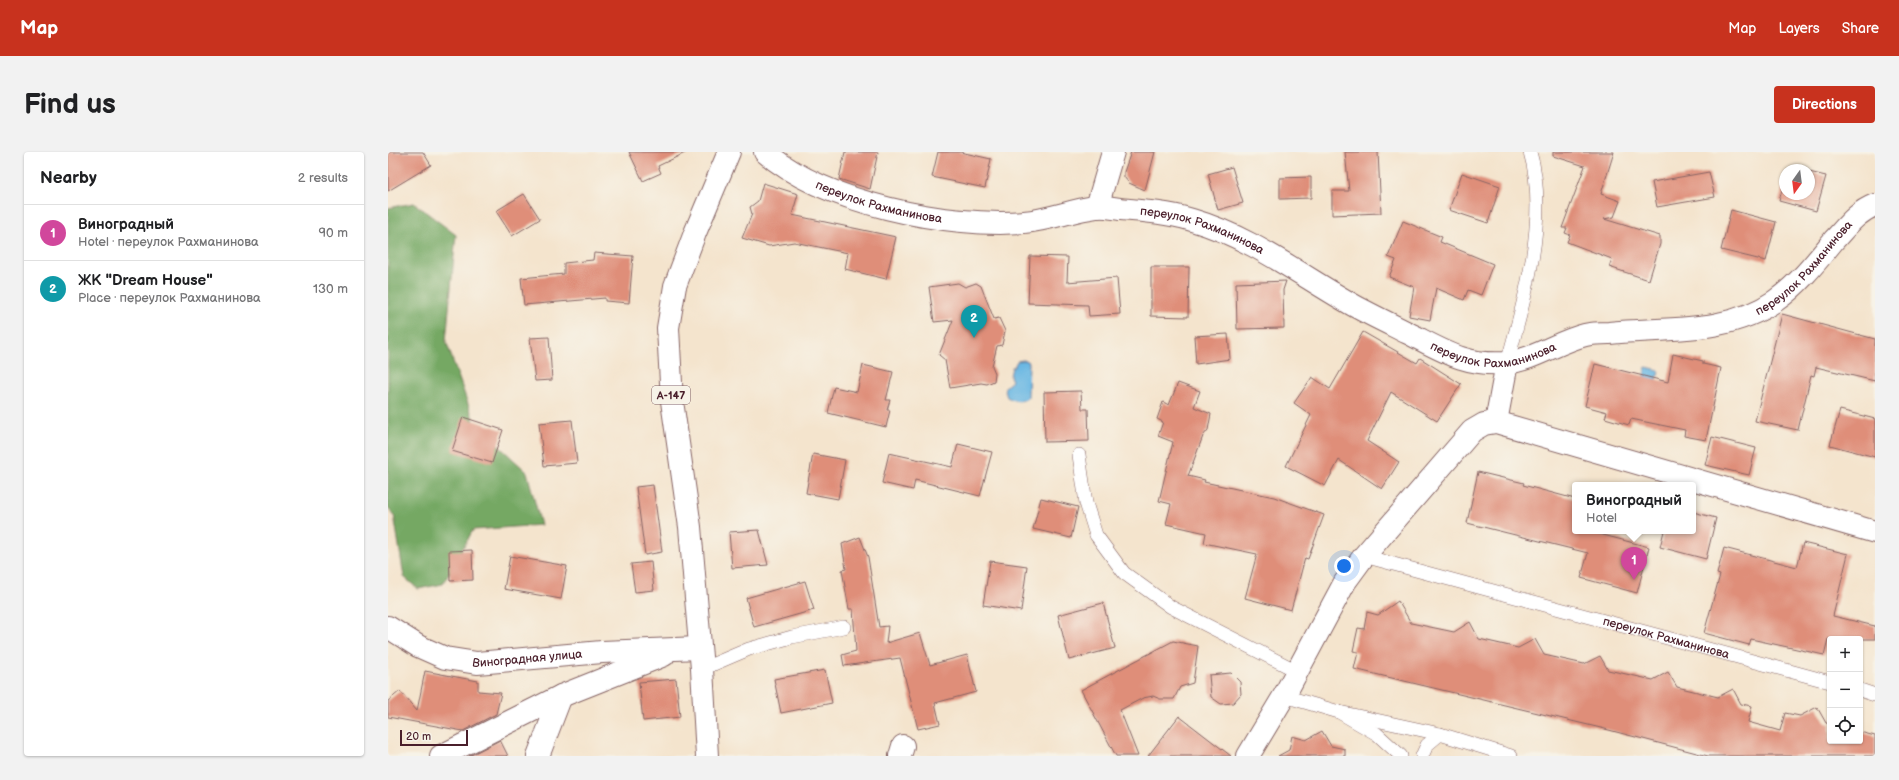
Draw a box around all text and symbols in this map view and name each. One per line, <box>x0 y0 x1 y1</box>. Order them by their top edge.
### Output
text: Map <box>20 17 58 40</box>
text: Map <box>1728 20 1756 37</box>
text: Layers <box>1778 20 1820 37</box>
text: Share <box>1842 20 1879 37</box>
button: Directions <box>1774 86 1875 123</box>
text: Find us <box>24 88 116 121</box>
north arrow <box>1779 164 1815 200</box>
text: Nearby <box>40 168 97 188</box>
text: 2 results <box>298 170 348 186</box>
street label: переулок Рахманинова <box>813 177 943 226</box>
street label: переулок Рахманинова <box>1139 203 1267 258</box>
text: Виноградный <box>78 215 174 234</box>
street label: переулок Рахманинова <box>1753 217 1855 319</box>
text: 1 <box>50 225 56 241</box>
text: 90 m <box>319 225 348 241</box>
text: Hotel · переулок Рахманинова <box>78 234 259 250</box>
text: ЖК "Dream House" <box>78 271 213 290</box>
text: 2 <box>49 281 57 297</box>
text: 130 m <box>313 281 348 297</box>
text: Place · переулок Рахманинова <box>78 290 261 306</box>
pin: 2 <box>961 305 987 338</box>
street label: переулок Рахманинова <box>1429 335 1559 351</box>
text: переулок Рахманинова <box>1428 338 1558 371</box>
road number: А-147 <box>652 386 690 404</box>
popup <box>1572 482 1696 534</box>
text: Виноградный <box>1586 491 1682 510</box>
text: Hotel <box>1586 510 1617 526</box>
pin: 1 <box>1621 547 1647 580</box>
your location <box>1334 556 1354 576</box>
street label: переулок Рахманинова <box>1601 613 1731 662</box>
map controls <box>1827 636 1863 744</box>
button: + <box>1827 636 1863 672</box>
street label: Виноградная улица <box>471 646 583 671</box>
button: − <box>1827 672 1863 708</box>
button: locate <box>1827 708 1863 744</box>
scale bar <box>400 728 468 747</box>
text: 20 m <box>406 730 431 743</box>

